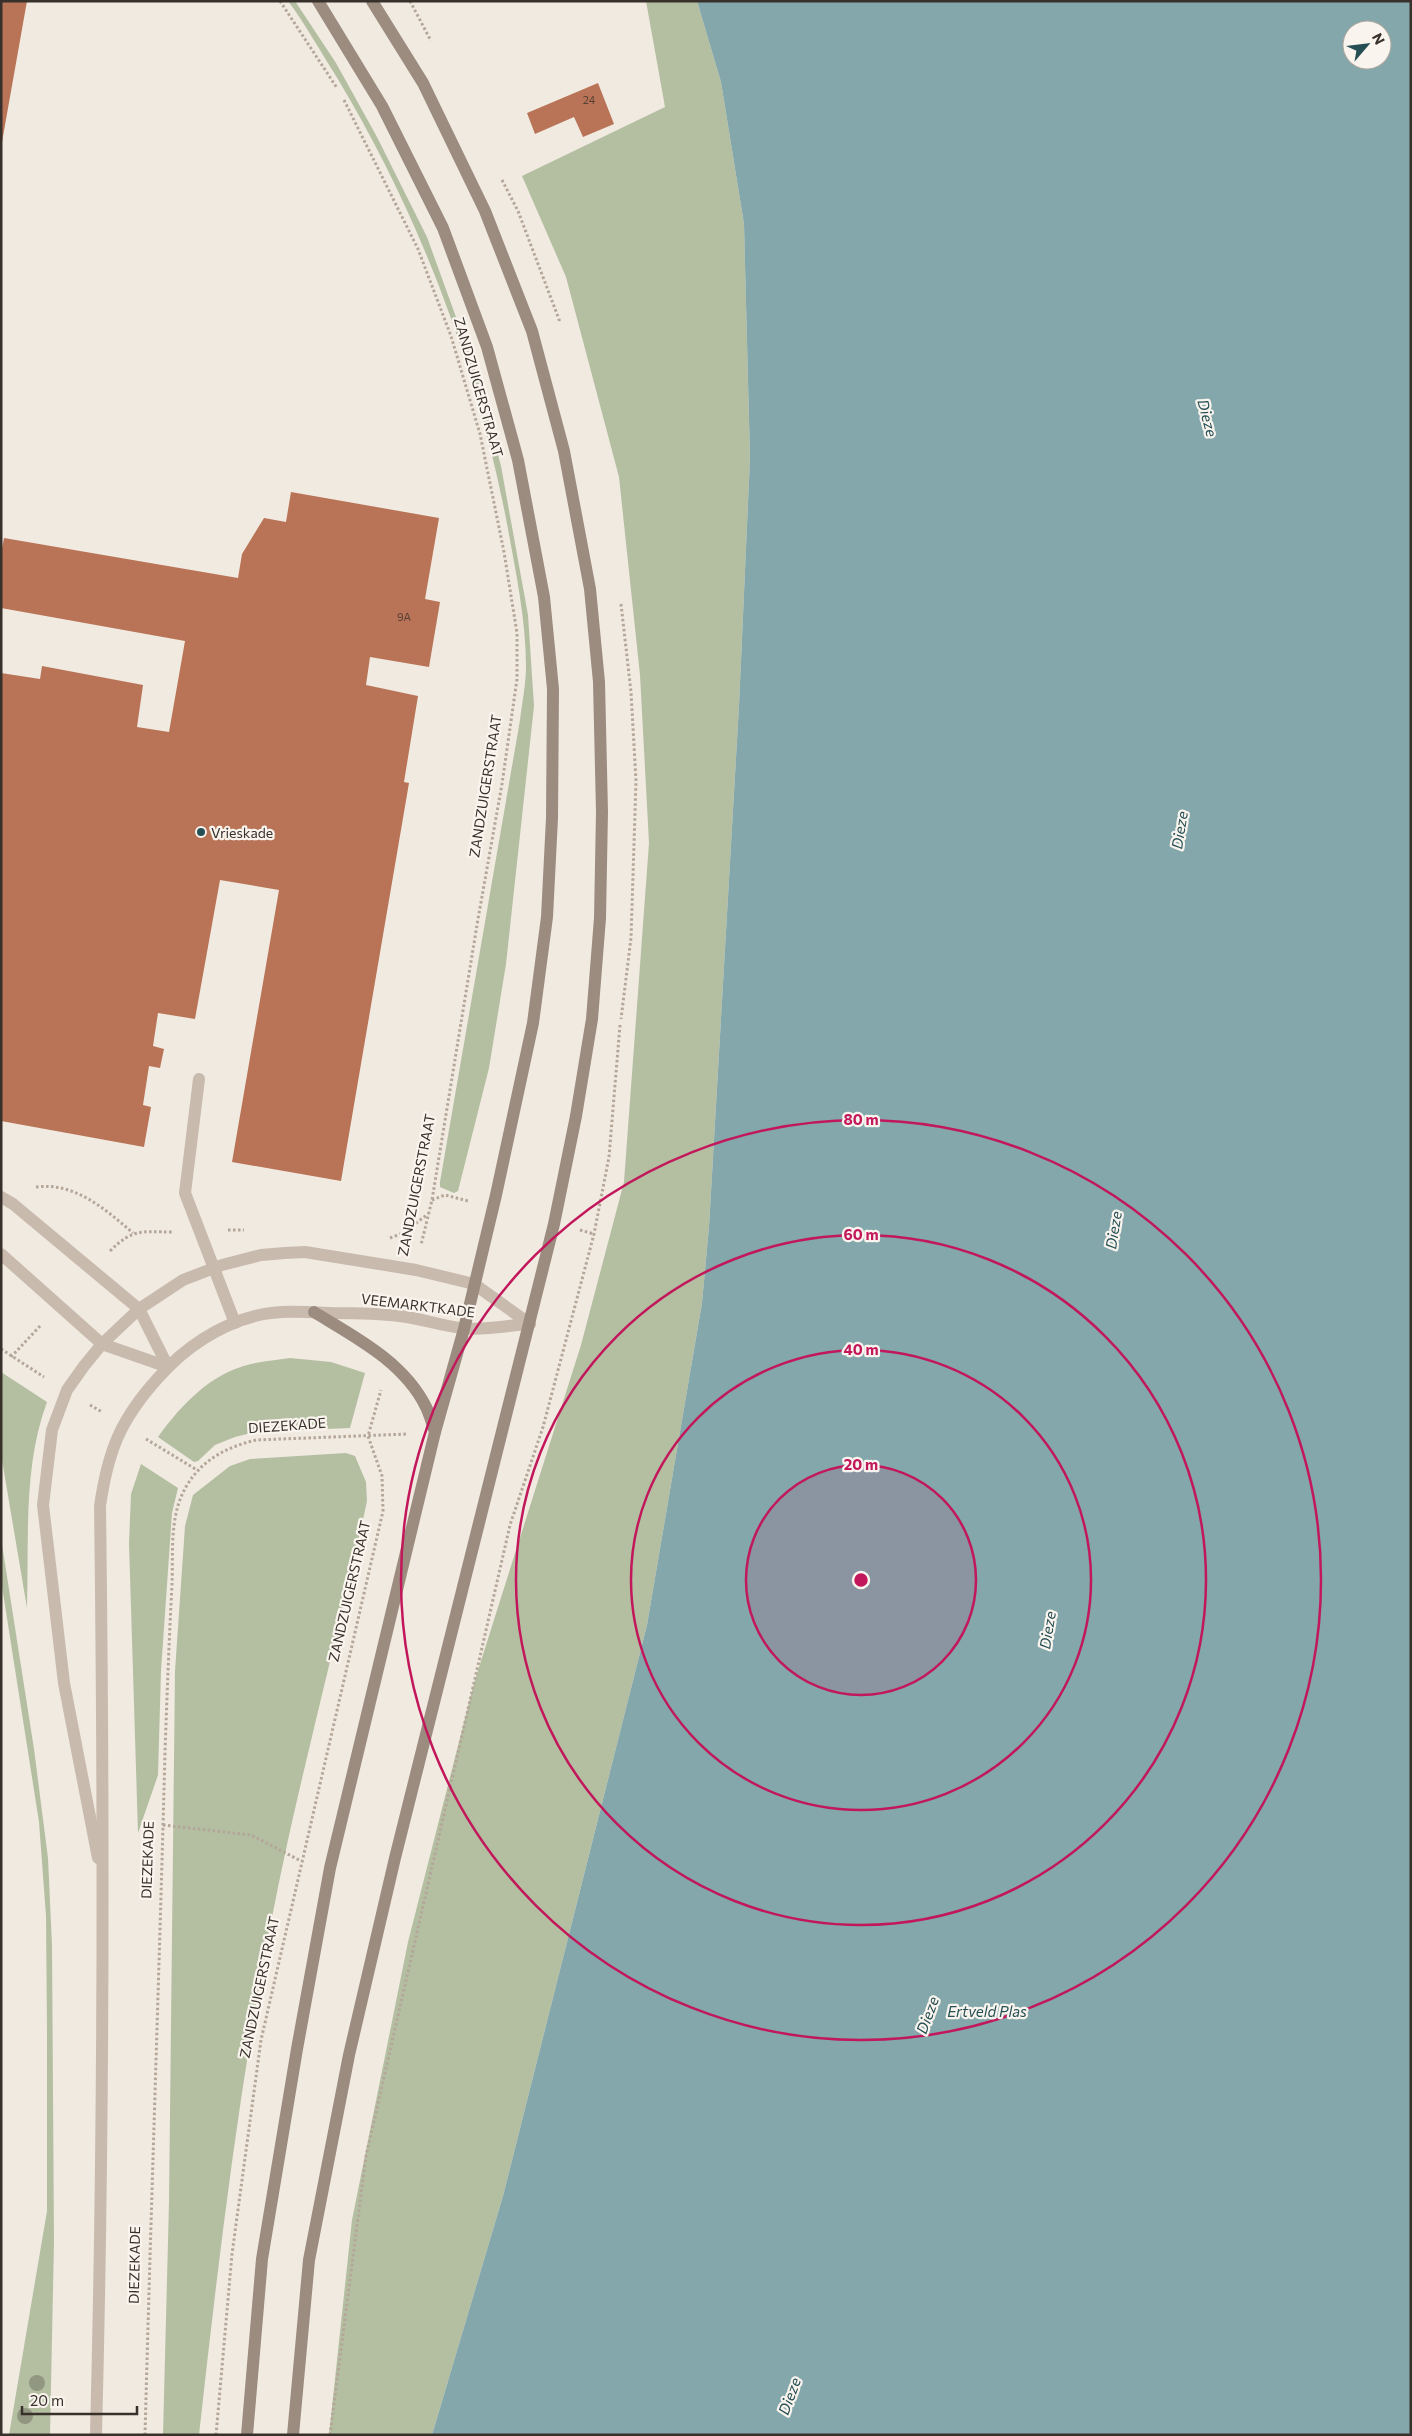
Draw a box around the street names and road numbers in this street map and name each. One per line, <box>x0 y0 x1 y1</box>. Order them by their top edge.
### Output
street label: ZANDZUIGERSTRAAT <box>451 315 507 459</box>
street label: ZANDZUIGERSTRAAT <box>465 713 505 859</box>
street label: ZANDZUIGERSTRAAT <box>394 1112 438 1258</box>
street label: VEEMARKTKADE <box>360 1290 476 1320</box>
street label: DIEZEKADE <box>248 1414 326 1436</box>
street label: ZANDZUIGERSTRAAT <box>324 1519 374 1663</box>
street label: DIEZEKADE <box>137 1821 157 1899</box>
street label: ZANDZUIGERSTRAAT <box>236 1914 282 2060</box>
street label: DIEZEKADE <box>125 2226 143 2304</box>

